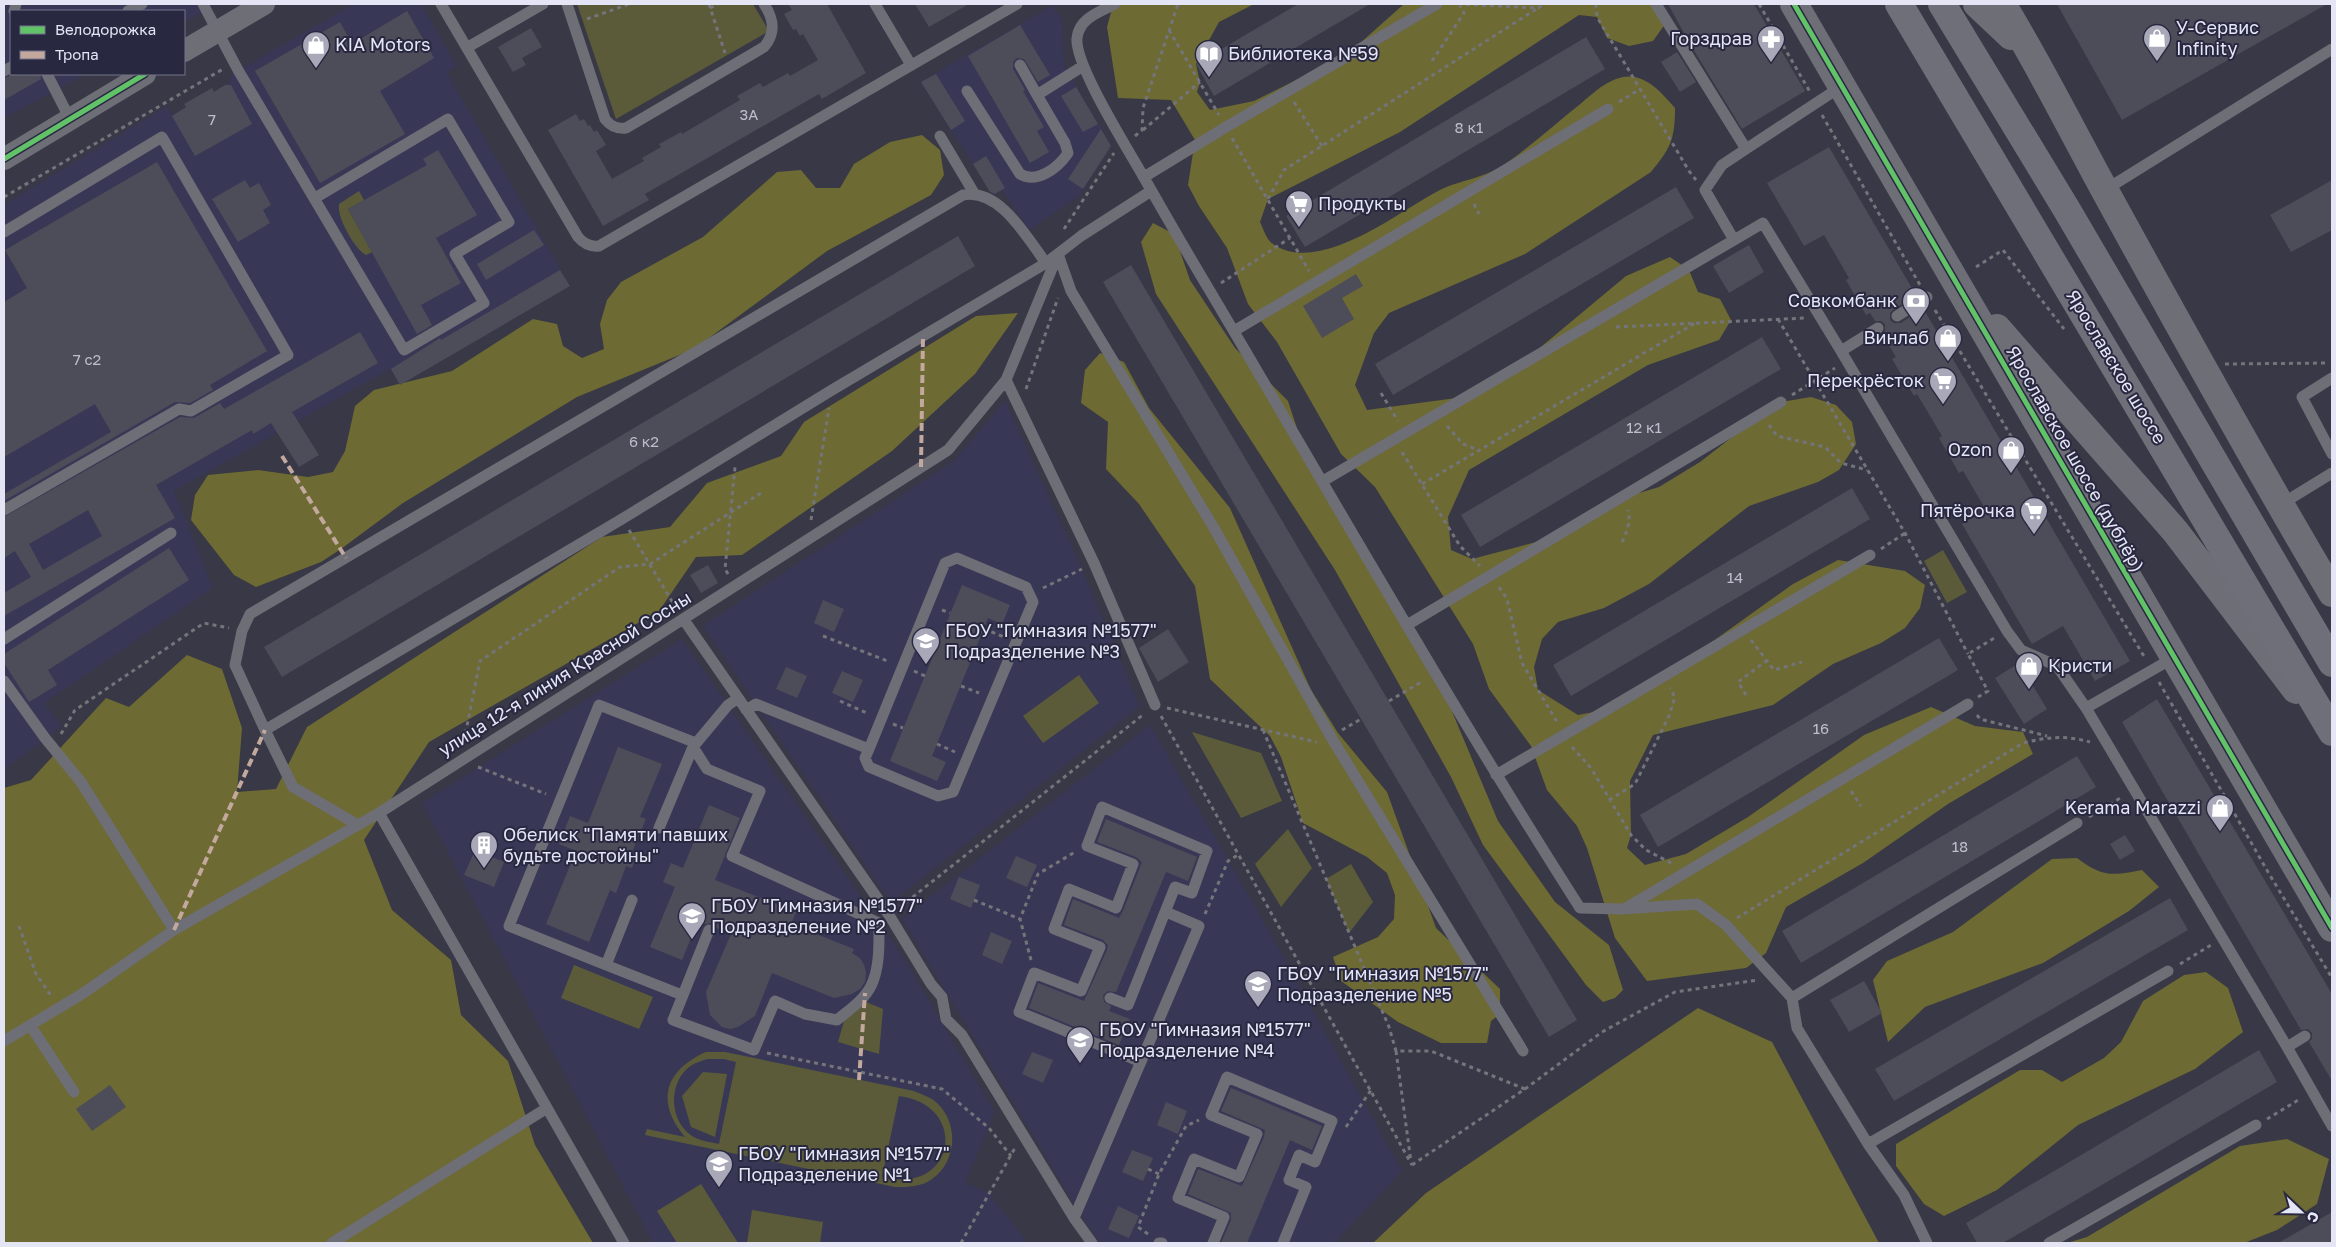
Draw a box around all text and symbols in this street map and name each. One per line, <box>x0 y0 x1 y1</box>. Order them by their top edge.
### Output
legend <box>10 10 185 75</box>
place label: У-Сервис Infinity <box>2176 16 2259 59</box>
text: Велодорожка <box>55 20 156 38</box>
shop icon: У-Сервис Infinity <box>2142 23 2172 62</box>
pharmacy icon: Горздрав <box>1756 24 1786 63</box>
place label: Горздрав <box>1670 27 1752 49</box>
shop icon: KIA Motors <box>301 30 331 69</box>
place label: KIA Motors <box>335 33 430 55</box>
library icon: Библиотека №59 <box>1194 39 1224 78</box>
place label: Библиотека №59 <box>1228 42 1379 64</box>
text: Тропа <box>55 45 99 63</box>
house number: 3А <box>740 105 758 123</box>
house number: 7 <box>208 110 216 128</box>
house number: 8 к1 <box>1455 118 1483 136</box>
supermarket icon: Продукты <box>1284 189 1314 228</box>
place label: Продукты <box>1318 192 1406 214</box>
street label: Ярославское шоссе <box>2062 285 2172 448</box>
bank icon: Совкомбанк <box>1901 286 1931 325</box>
place label: Совкомбанк <box>1788 289 1897 311</box>
shop icon: Винлаб <box>1933 323 1963 362</box>
place label: Винлаб <box>1864 326 1929 348</box>
street label: Ярославское шоссе (дублёр) <box>2002 342 2150 575</box>
house number: 7 с2 <box>73 350 101 368</box>
supermarket icon: Перекрёсток <box>1928 366 1958 405</box>
place label: Перекрёсток <box>1807 369 1924 391</box>
house number: 12 к1 <box>1626 418 1662 436</box>
house number: 6 к2 <box>629 432 659 450</box>
shop icon: Ozon <box>1996 435 2026 474</box>
place label: Ozon <box>1948 438 1992 460</box>
supermarket icon: Пятёрочка <box>2019 496 2049 535</box>
place label: Пятёрочка <box>1920 499 2015 521</box>
house number: 14 <box>1727 568 1743 586</box>
street label: улица 12-я линия Красной Сосны <box>434 586 695 760</box>
place label: ГБОУ "Гимназия №1577" Подразделение №3 <box>945 619 1157 662</box>
school or university icon: ГБОУ "Гимназия №1577" Подразделение №3 <box>911 626 941 665</box>
shop icon: Кристи <box>2014 651 2044 690</box>
place label: Кристи <box>2048 654 2112 676</box>
house number: 16 <box>1813 719 1829 737</box>
shop icon: Kerama Marazzi <box>2205 793 2235 832</box>
place label: Kerama Marazzi <box>2065 796 2201 818</box>
place label: Обелиск "Памяти павших будьте достойны" <box>503 823 728 866</box>
building icon: Обелиск "Памяти павших будьте достойны" <box>469 830 499 869</box>
house number: 18 <box>1952 837 1968 855</box>
place label: ГБОУ "Гимназия №1577" Подразделение №2 <box>711 894 923 937</box>
school or university icon: ГБОУ "Гимназия №1577" Подразделение №2 <box>677 901 707 940</box>
place label: ГБОУ "Гимназия №1577" Подразделение №5 <box>1277 962 1489 1005</box>
school or university icon: ГБОУ "Гимназия №1577" Подразделение №5 <box>1243 969 1273 1008</box>
place label: ГБОУ "Гимназия №1577" Подразделение №4 <box>1099 1018 1311 1061</box>
school or university icon: ГБОУ "Гимназия №1577" Подразделение №4 <box>1065 1025 1095 1064</box>
place label: ГБОУ "Гимназия №1577" Подразделение №1 <box>738 1142 950 1185</box>
school or university icon: ГБОУ "Гимназия №1577" Подразделение №1 <box>704 1149 734 1188</box>
north arrow <box>2276 1187 2326 1237</box>
text: С <box>2304 1209 2323 1225</box>

